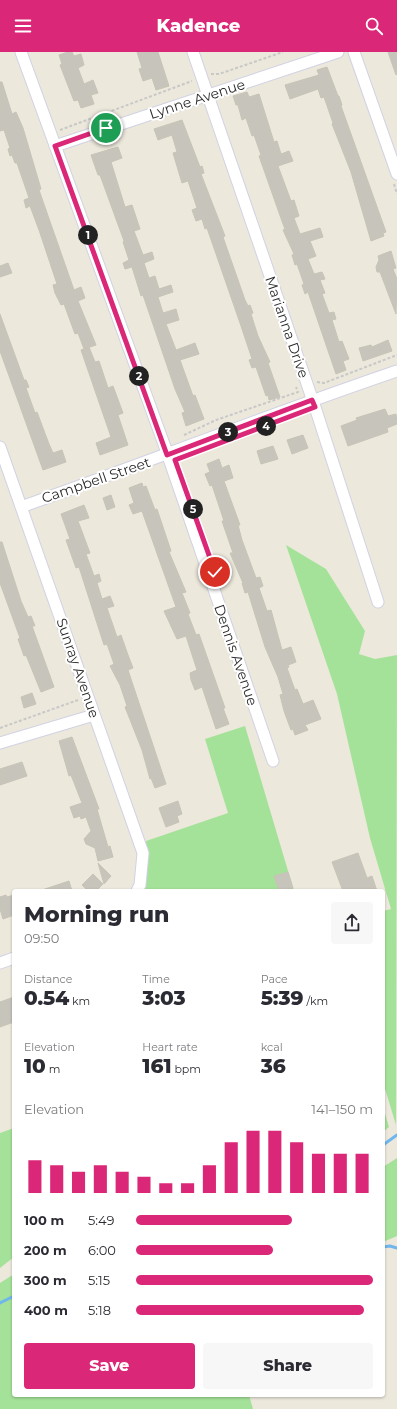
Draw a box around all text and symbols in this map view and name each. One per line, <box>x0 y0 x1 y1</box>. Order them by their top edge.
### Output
icon: menu <box>12 15 34 37</box>
text: Kadence <box>157 15 240 37</box>
icon: search <box>363 15 385 37</box>
street label: Lynne Avenue <box>147 75 247 123</box>
pin <box>89 111 123 145</box>
icon: arrive <box>95 117 117 139</box>
pin: 1 <box>78 225 98 245</box>
text: 1 <box>86 228 90 242</box>
street label: Marianna Drive <box>261 274 313 380</box>
pin: 2 <box>129 366 149 386</box>
text: 2 <box>136 369 142 383</box>
pin: 4 <box>256 416 276 436</box>
text: 4 <box>262 419 270 433</box>
pin: 3 <box>218 422 238 442</box>
text: 3 <box>225 425 231 439</box>
street label: Campbell Street <box>39 453 153 507</box>
pin: 5 <box>183 499 203 519</box>
text: 5 <box>190 502 196 516</box>
pin <box>198 555 232 589</box>
icon: check <box>204 561 226 583</box>
street label: Dennis Avenue <box>210 602 262 708</box>
street label: Sunray Avenue <box>52 616 104 720</box>
text: Morning run <box>24 901 169 928</box>
button: share <box>331 902 373 944</box>
text: 09:50 <box>24 930 59 946</box>
text: Distance <box>24 972 72 986</box>
text: Time <box>142 972 170 986</box>
text: Pace <box>261 972 288 986</box>
text: 0.54 <box>24 986 69 1010</box>
text: 3:03 <box>142 986 186 1010</box>
text: 5:39 <box>261 986 304 1010</box>
text: km <box>69 994 90 1008</box>
text: /km <box>304 994 328 1008</box>
text: Elevation <box>24 1040 75 1054</box>
text: Heart rate <box>142 1040 198 1054</box>
text: kcal <box>261 1040 283 1054</box>
text: 10 <box>24 1054 46 1078</box>
text: 161 <box>142 1054 172 1078</box>
text: 36 <box>261 1054 286 1078</box>
text: m <box>46 1062 60 1076</box>
text: bpm <box>172 1062 201 1076</box>
text: Elevation <box>24 1101 84 1117</box>
text: 141–150 m <box>311 1101 373 1117</box>
text: 100 m <box>24 1212 64 1228</box>
text: 5:49 <box>88 1212 115 1228</box>
text: 200 m <box>24 1242 67 1258</box>
text: 6:00 <box>88 1242 116 1258</box>
text: 300 m <box>24 1272 67 1288</box>
text: 5:15 <box>88 1272 110 1288</box>
text: 400 m <box>24 1302 68 1318</box>
text: 5:18 <box>88 1302 111 1318</box>
button: Save <box>24 1343 195 1389</box>
button: Share <box>203 1343 373 1389</box>

